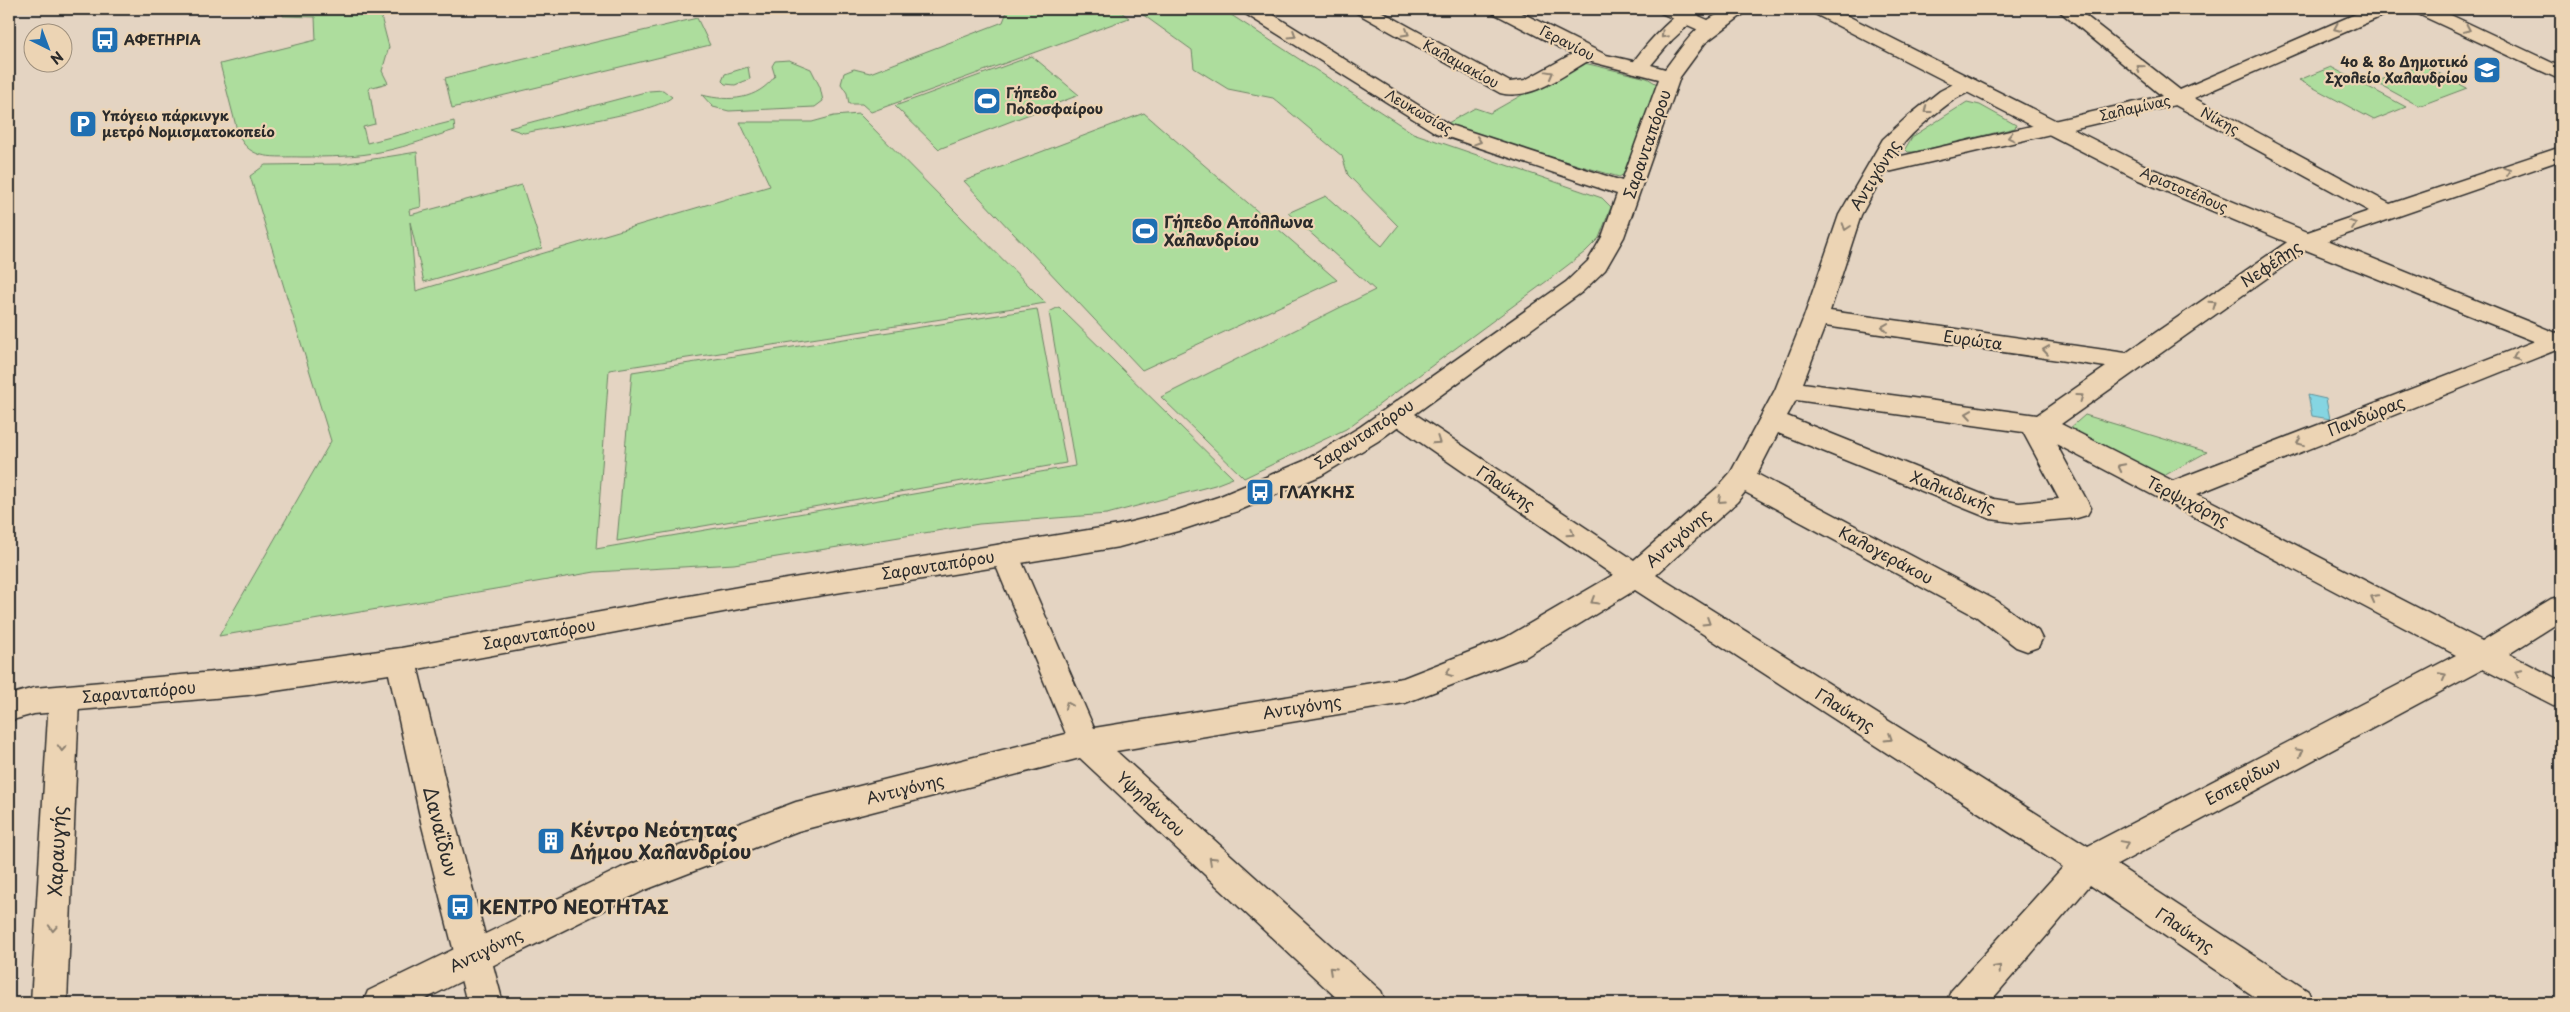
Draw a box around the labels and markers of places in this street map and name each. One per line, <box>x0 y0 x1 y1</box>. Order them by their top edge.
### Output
bus stop icon: ΑΦΕΤΗΡΙΑ <box>90 25 120 55</box>
place label: ΑΦΕΤΗΡΙΑ <box>124 29 201 50</box>
place label: 4ο & 8ο Δημοτικό Σχολείο Χαλανδρίου <box>2325 51 2468 88</box>
school or university icon: 4ο & 8ο Δημοτικό Σχολείο Χαλανδρίου <box>2472 55 2502 85</box>
place label: Γήπεδο Ποδοσφαίρου <box>1006 82 1103 119</box>
sports icon: Γήπεδο Ποδοσφαίρου <box>972 86 1002 116</box>
place label: Υπόγειο πάρκινγκ μετρό Νομισματοκοπείο <box>102 105 275 142</box>
parking icon: Υπόγειο πάρκινγκ μετρό Νομισματοκοπείο <box>68 109 98 139</box>
place label: Γήπεδο Απόλλωνα Χαλανδρίου <box>1164 209 1313 251</box>
sports icon: Γήπεδο Απόλλωνα Χαλανδρίου <box>1130 216 1160 246</box>
bus stop icon: ΓΛΑΥΚΗΣ <box>1245 477 1275 507</box>
place label: ΓΛΑΥΚΗΣ <box>1279 479 1355 503</box>
place label: Κέντρο Νεότητας Δήμου Χαλανδρίου <box>570 815 751 865</box>
building icon: Κέντρο Νεότητας Δήμου Χαλανδρίου <box>536 826 566 856</box>
bus stop icon: ΚΕΝΤΡΟ ΝΕΟΤΗΤΑΣ <box>445 892 475 922</box>
place label: ΚΕΝΤΡΟ ΝΕΟΤΗΤΑΣ <box>479 892 669 920</box>

